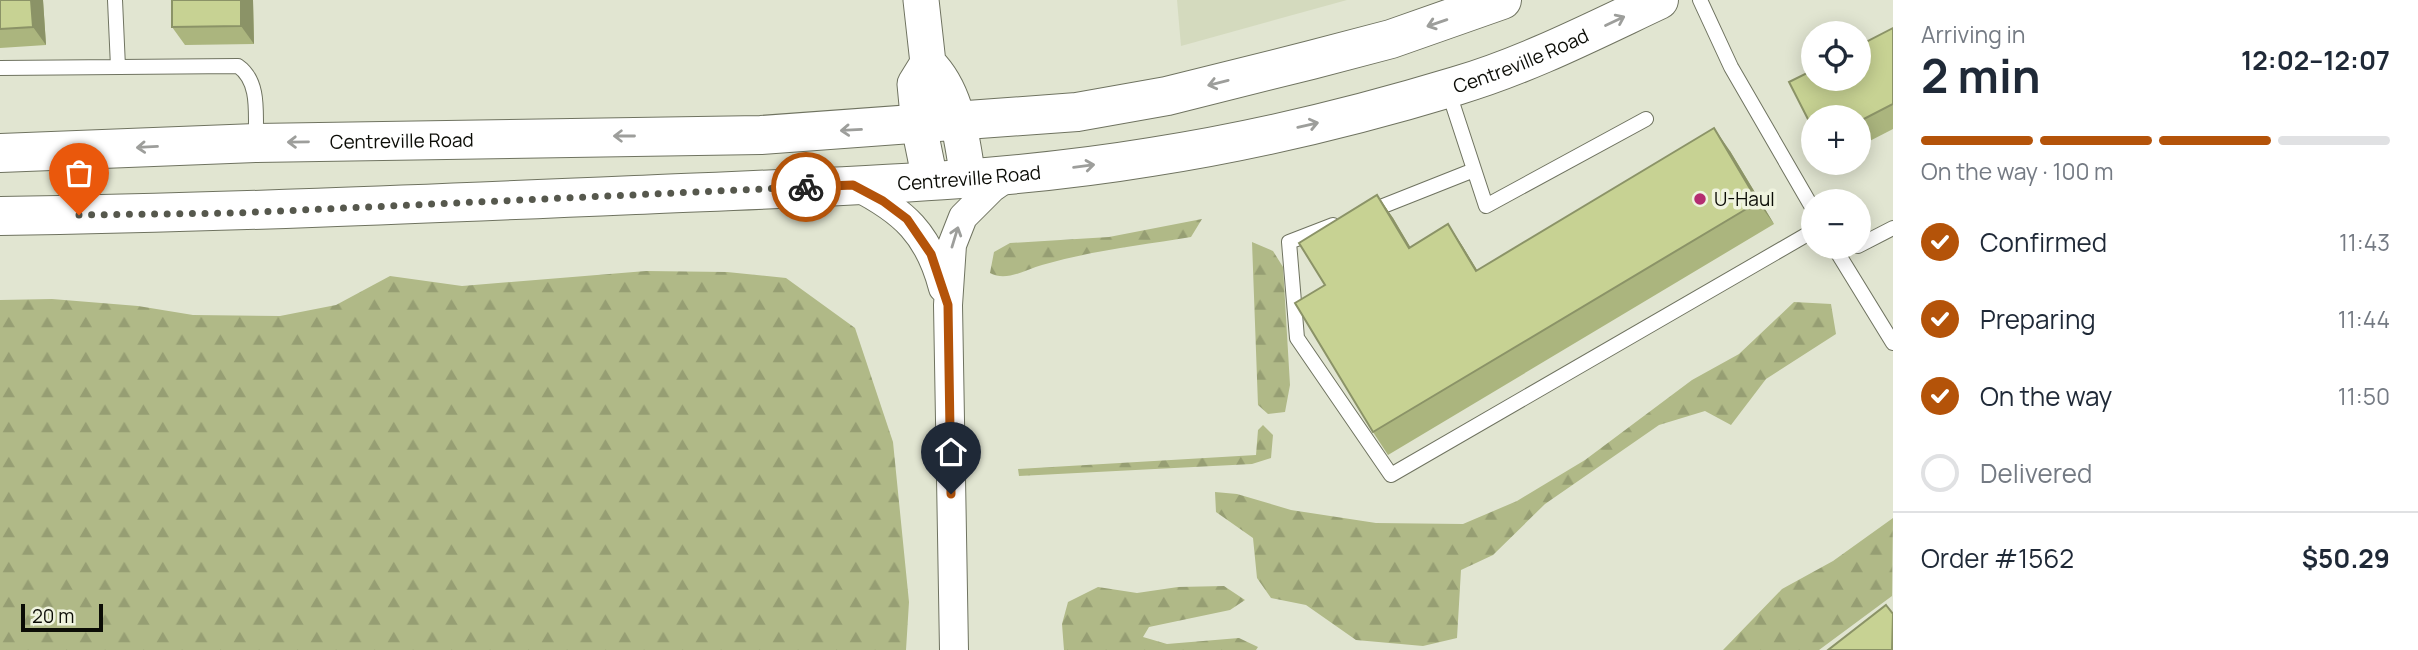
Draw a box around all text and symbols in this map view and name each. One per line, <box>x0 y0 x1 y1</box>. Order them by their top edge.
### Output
one-way arrow <box>1604 13 1625 27</box>
one-way arrow <box>1427 18 1449 30</box>
text: Arriving in <box>1921 18 2026 50</box>
map controls <box>1801 21 1871 259</box>
button: locate <box>1801 21 1871 91</box>
street label: Centreville Road <box>1450 22 1593 99</box>
text: 12:02–12:07 <box>2241 42 2390 78</box>
text: 2 min <box>1921 44 2041 107</box>
one-way arrow <box>1207 77 1230 90</box>
button: + <box>1801 105 1871 175</box>
one-way arrow <box>1296 118 1319 132</box>
one-way arrow <box>840 123 863 136</box>
street label: Centreville Road <box>330 127 474 155</box>
one-way arrow <box>612 129 635 143</box>
one-way arrow <box>287 135 310 149</box>
one-way arrow <box>135 141 158 154</box>
pin <box>49 143 109 215</box>
courier <box>771 152 841 222</box>
icon: bag <box>60 154 98 192</box>
text: On the way · 100 m <box>1921 155 2114 187</box>
street label: Centreville Road <box>897 159 1042 196</box>
one-way arrow <box>1073 159 1095 172</box>
icon: bike <box>787 168 825 206</box>
place label: U-Haul <box>1714 186 1775 212</box>
button: − <box>1801 189 1871 259</box>
marker: U-Haul <box>1692 191 1708 207</box>
icon: check <box>1921 223 1959 261</box>
text: Confirmed <box>1980 224 2107 260</box>
text: 11:43 <box>2339 226 2390 258</box>
one-way arrow <box>949 227 962 249</box>
icon: check <box>1921 300 1959 338</box>
text: Preparing <box>1980 301 2096 337</box>
text: 11:44 <box>2338 303 2390 335</box>
icon: check <box>1921 377 1959 415</box>
text: On the way <box>1980 378 2112 414</box>
text: 11:50 <box>2338 380 2390 412</box>
pin <box>921 422 981 494</box>
icon: home <box>932 433 970 471</box>
text: Delivered <box>1980 455 2092 491</box>
text: Order #1562 <box>1921 540 2074 576</box>
text: $50.29 <box>2302 540 2390 576</box>
scale bar <box>21 601 103 633</box>
text: 20 m <box>32 603 74 629</box>

